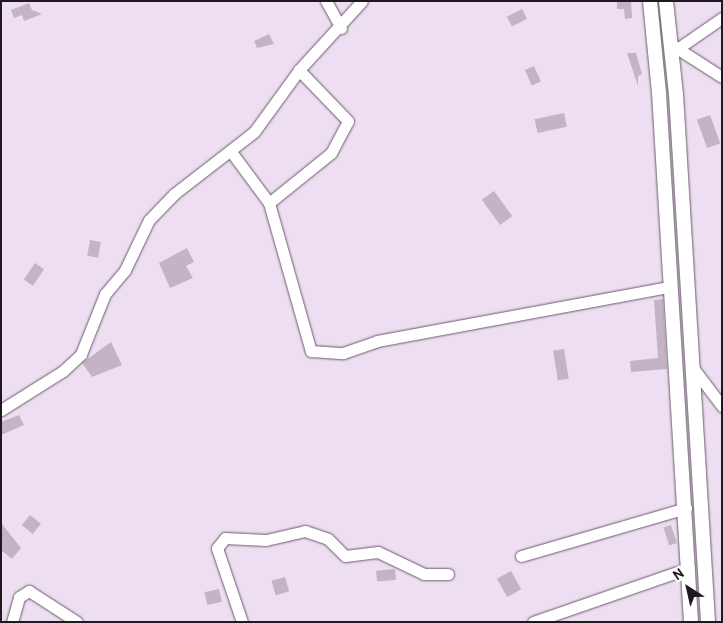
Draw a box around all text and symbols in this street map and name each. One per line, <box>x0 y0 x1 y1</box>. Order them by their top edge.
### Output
north arrow <box>663 563 713 613</box>
text: N <box>670 565 688 585</box>

